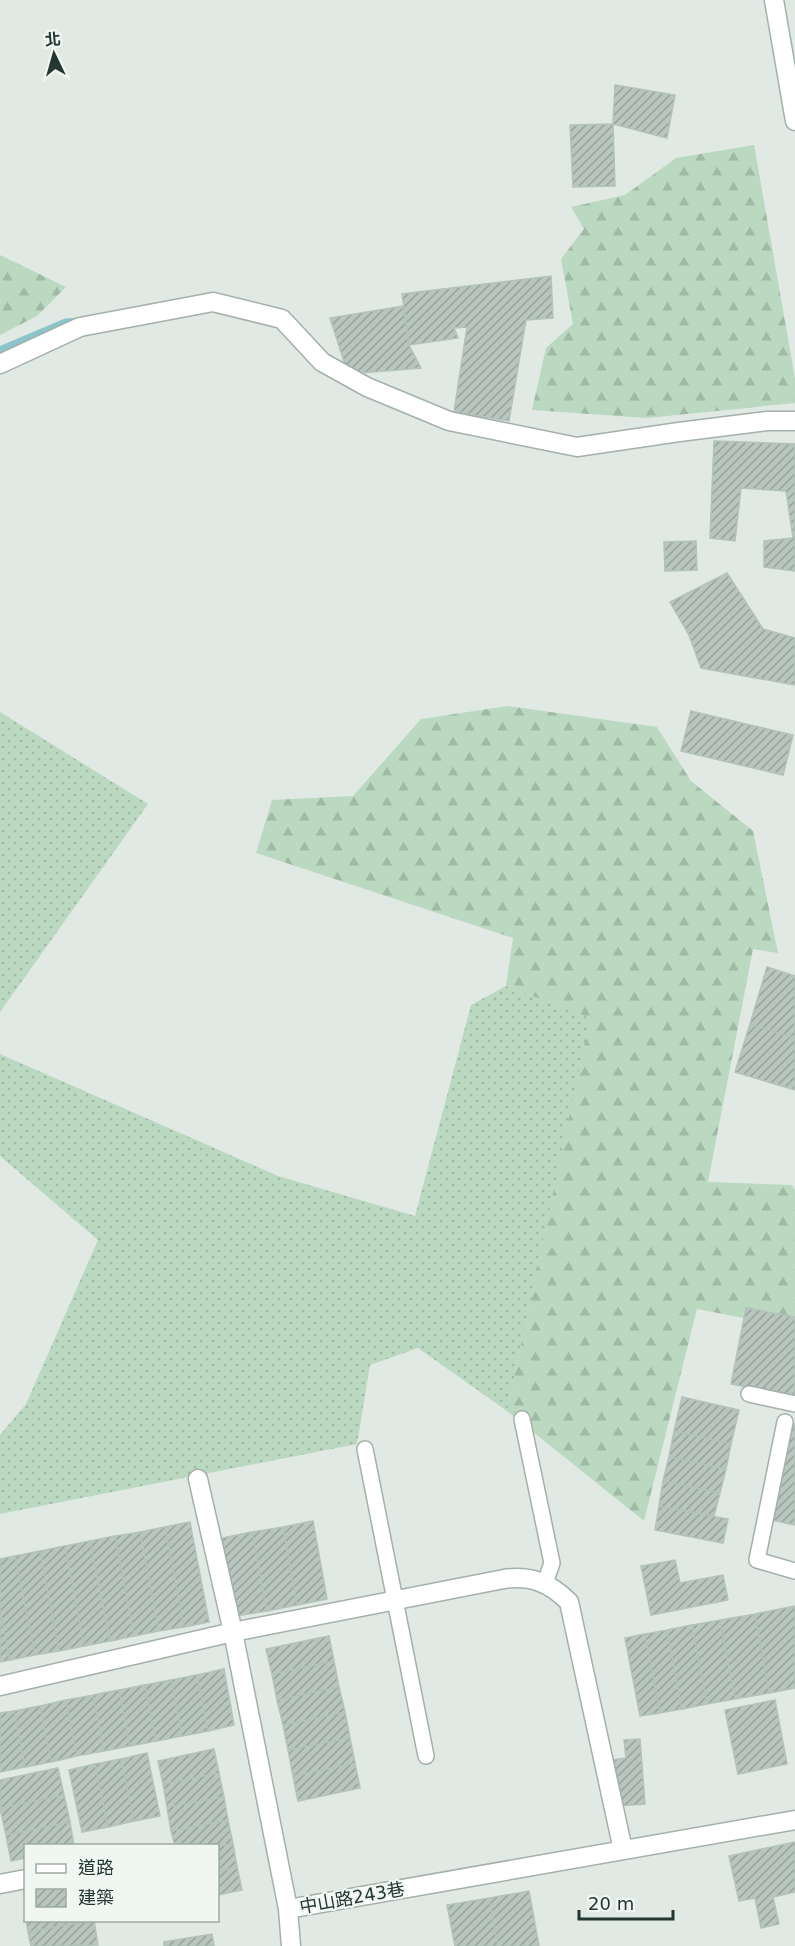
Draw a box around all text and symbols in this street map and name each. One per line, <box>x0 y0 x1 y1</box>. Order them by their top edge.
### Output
north arrow <box>24 24 84 84</box>
text: 北 <box>44 29 62 50</box>
legend <box>24 1844 219 1922</box>
text: 道路 <box>78 1857 114 1878</box>
street label: 中山路243巷 <box>298 1878 406 1917</box>
scale bar <box>579 1883 674 1921</box>
text: 建築 <box>78 1887 114 1908</box>
text: 20 m <box>588 1893 634 1914</box>

